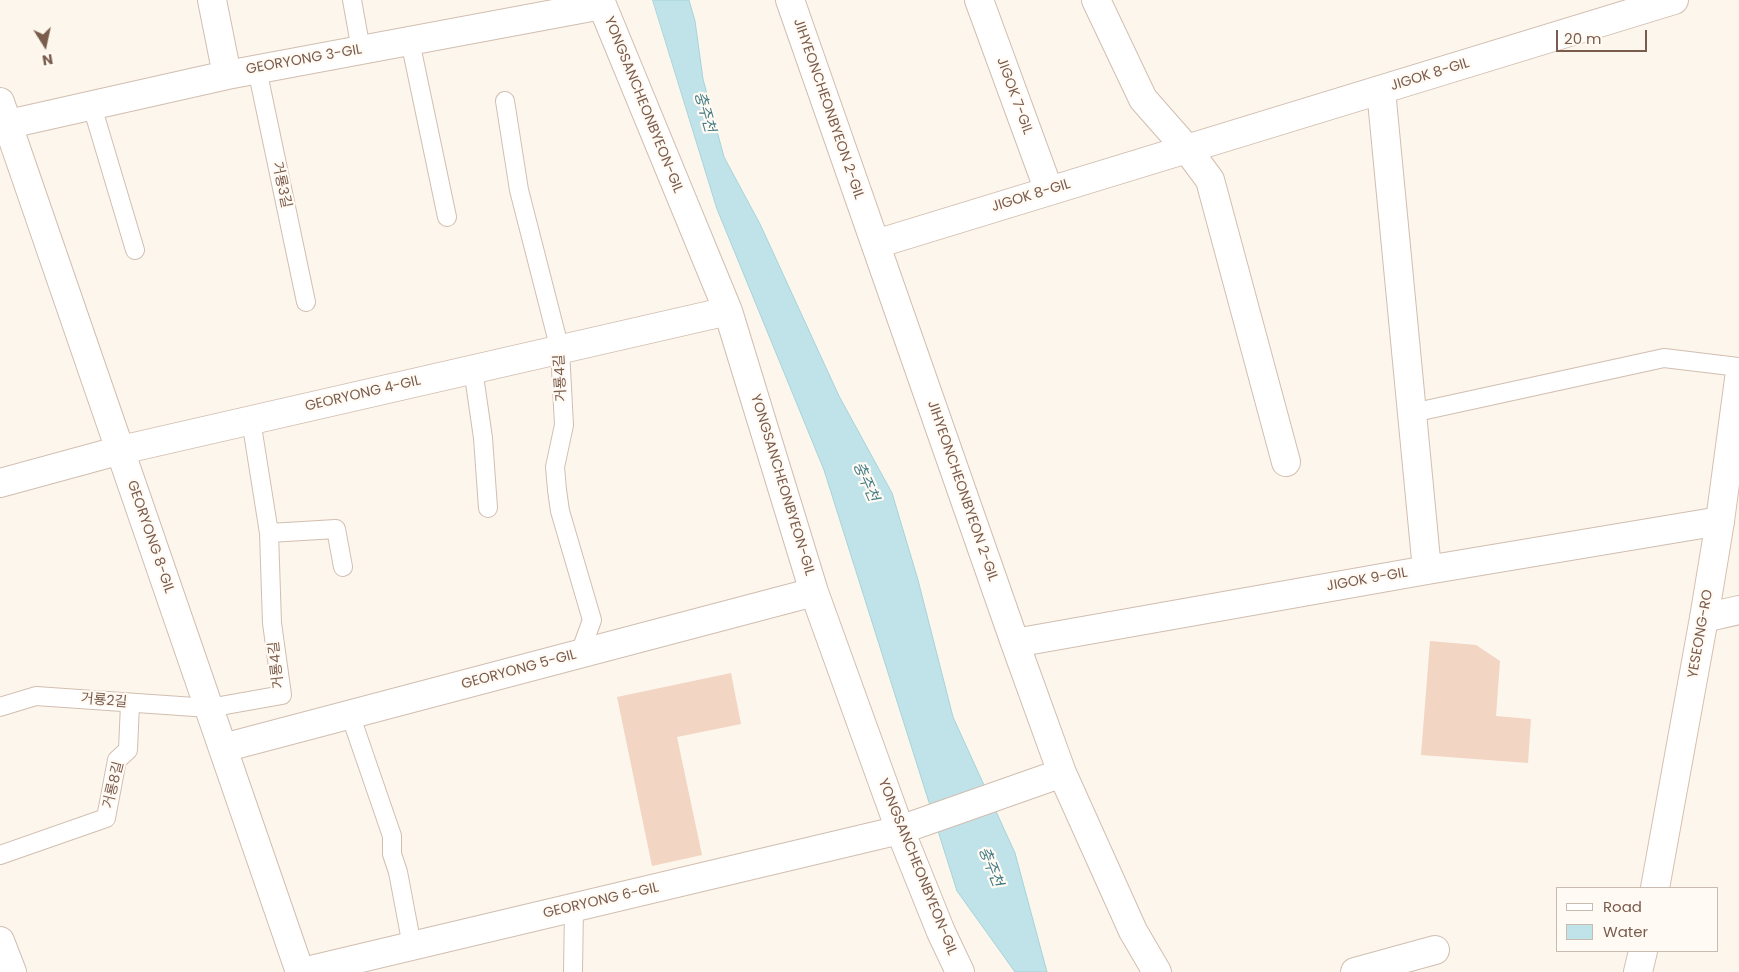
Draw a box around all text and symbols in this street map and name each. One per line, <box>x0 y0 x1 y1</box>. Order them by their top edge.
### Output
street label: YONGSANCHEONBYEON-GIL <box>600 14 686 196</box>
street label: JIHYEONCHEONBYEON 2-GIL <box>789 16 867 202</box>
north arrow <box>20 20 70 70</box>
scale bar <box>1559 20 1650 52</box>
text: 20 m <box>1564 28 1602 49</box>
street label: GEORYONG 3-GIL <box>245 42 363 78</box>
text: N <box>41 49 55 71</box>
street label: JIGOK 7-GIL <box>992 55 1036 137</box>
street label: JIGOK 8-GIL <box>1388 55 1472 95</box>
water label: 충주천 <box>690 90 718 134</box>
street label: 거룡3길 <box>268 160 294 210</box>
street label: JIGOK 8-GIL <box>989 176 1073 216</box>
street label: 거룡4길 <box>551 354 571 402</box>
street label: GEORYONG 4-GIL <box>304 373 422 415</box>
street label: YONGSANCHEONBYEON-GIL <box>746 392 818 578</box>
street label: JIHYEONCHEONBYEON 2-GIL <box>923 398 1001 584</box>
water label: 충주천 <box>848 459 882 505</box>
street label: GEORYONG 8-GIL <box>123 478 177 596</box>
street label: JIGOK 9-GIL <box>1325 565 1409 595</box>
street label: YESEONG-RO <box>1685 588 1717 680</box>
street label: 거룡4길 <box>266 641 288 689</box>
street label: GEORYONG 5-GIL <box>460 647 578 693</box>
street label: 거룡2길 <box>80 691 128 711</box>
street label: 거룡8길 <box>100 760 128 810</box>
street label: YONGSANCHEONBYEON-GIL <box>874 776 960 958</box>
water label: 충주천 <box>974 844 1006 890</box>
street label: GEORYONG 6-GIL <box>542 880 660 922</box>
legend <box>1556 887 1719 952</box>
text: Road <box>1603 896 1642 917</box>
text: Water <box>1603 921 1648 942</box>

